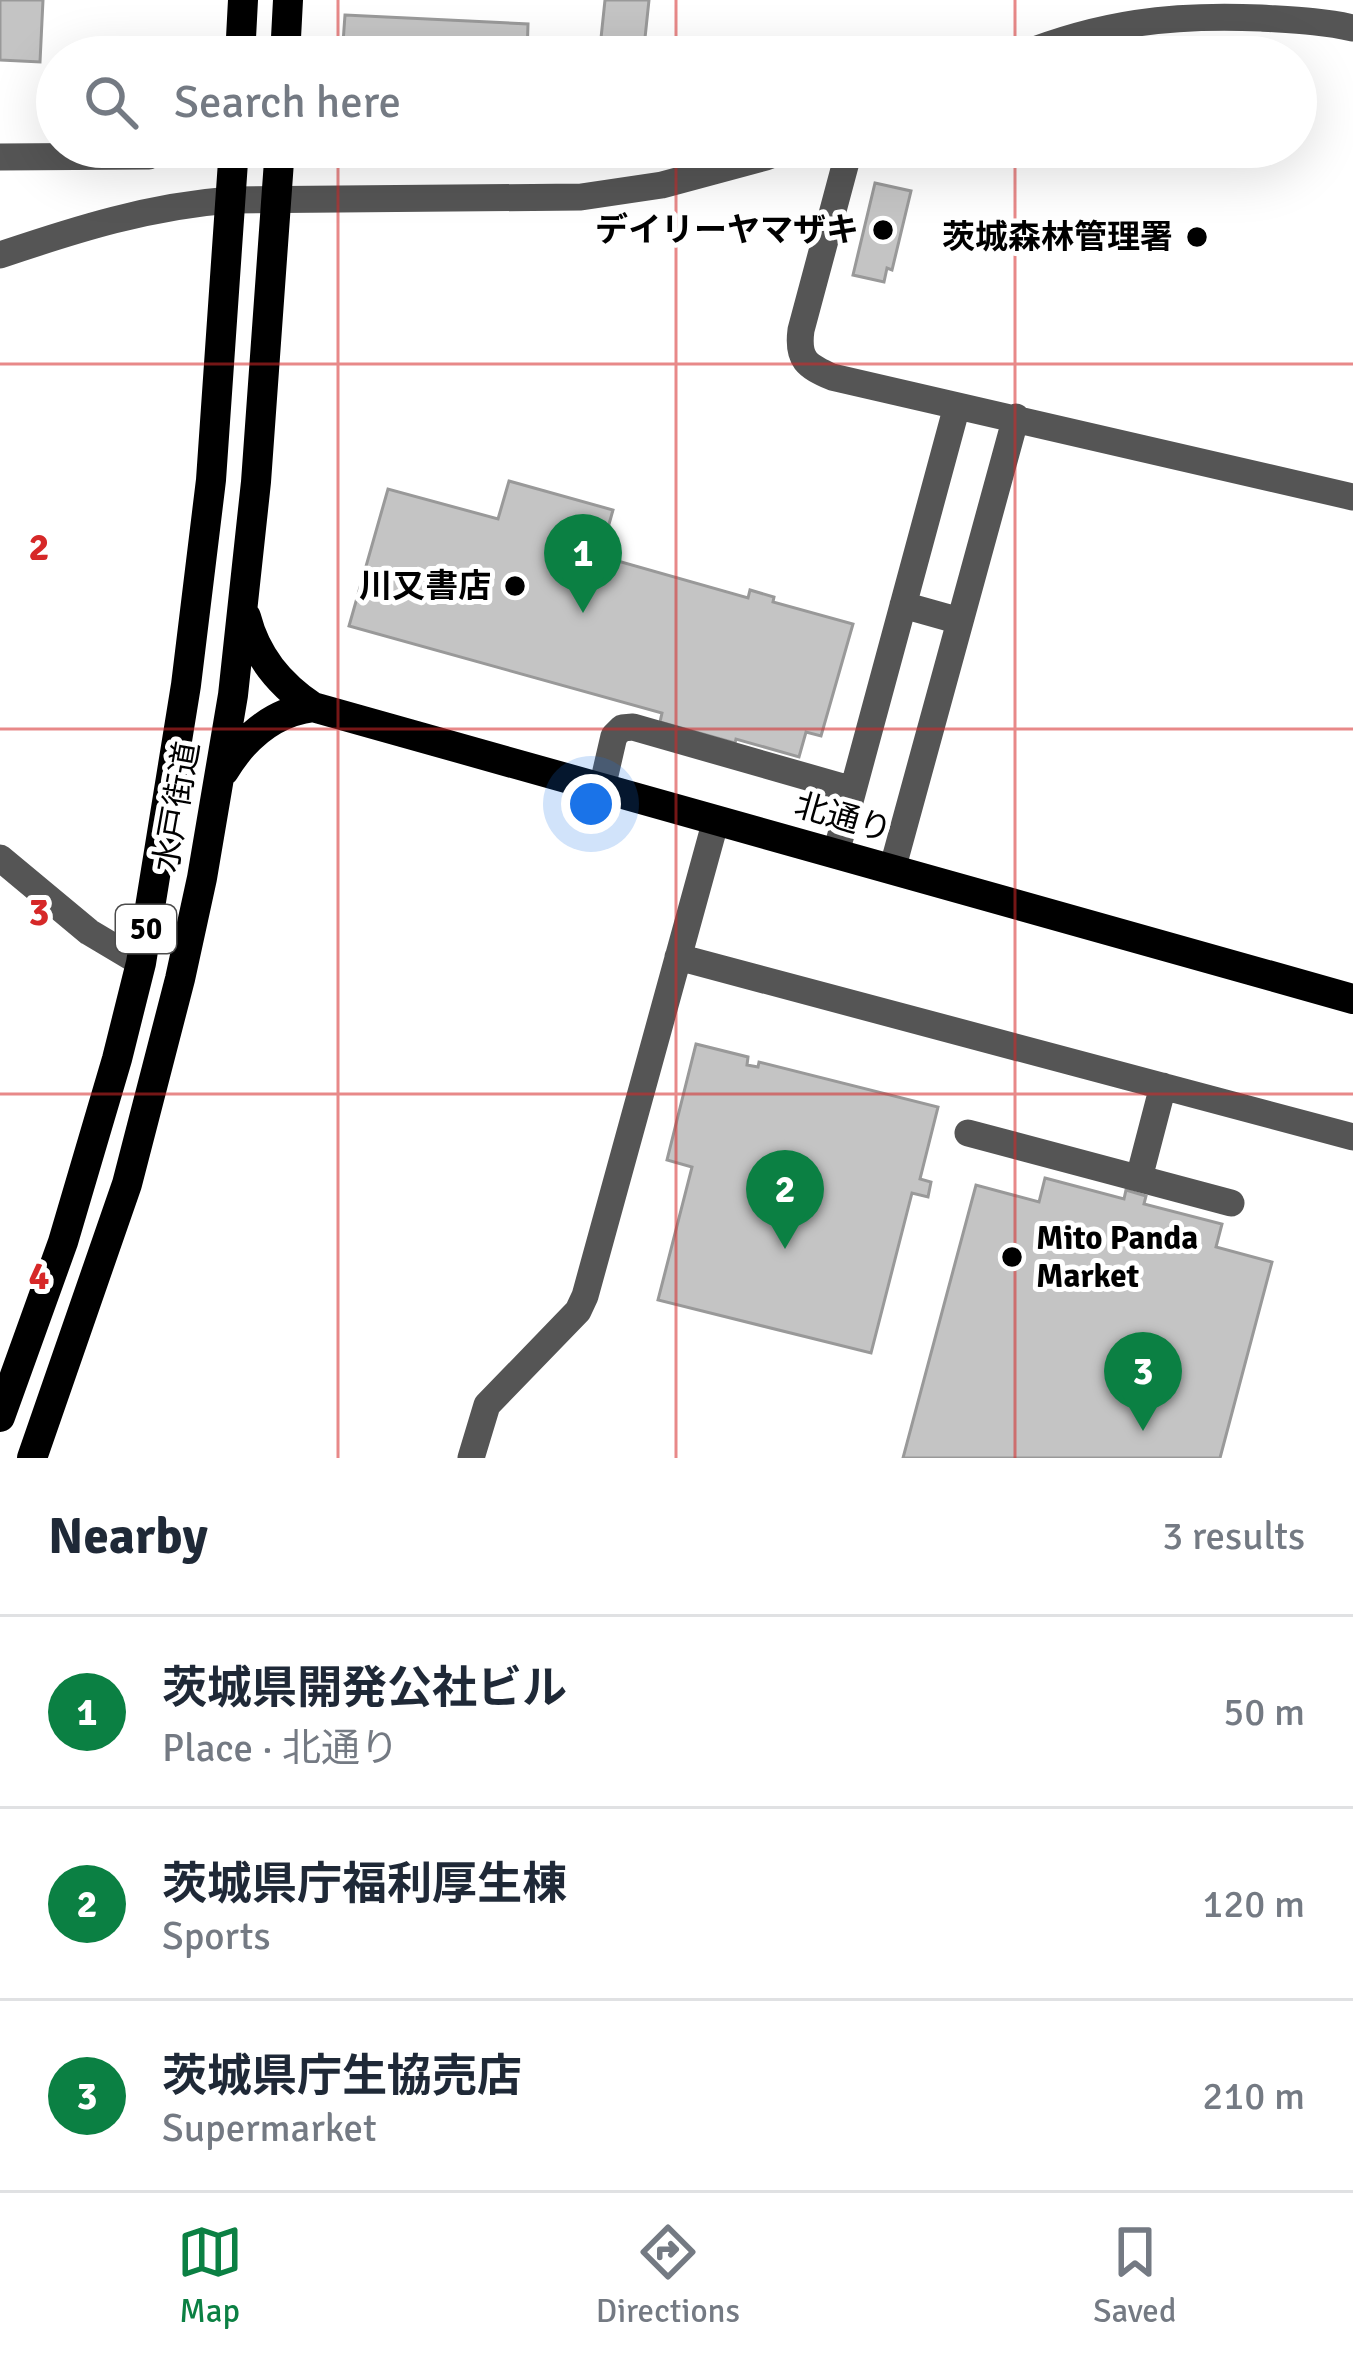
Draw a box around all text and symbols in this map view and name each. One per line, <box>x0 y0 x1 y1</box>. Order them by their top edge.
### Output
search box <box>36 36 1317 168</box>
icon: search <box>78 69 144 135</box>
text: Search here <box>174 75 401 130</box>
place label: デイリーヤマザキ <box>595 210 859 251</box>
marker: デイリーヤマザキ <box>870 217 896 243</box>
place label: 茨城森林管理署 <box>942 217 1173 258</box>
marker: 茨城森林管理署 <box>1184 224 1210 250</box>
pin: 1 <box>544 514 622 613</box>
text: 2 <box>28 523 50 571</box>
place label: 川又書店 <box>359 566 491 607</box>
marker: 川又書店 <box>502 573 528 599</box>
street label: 水戸街道 <box>145 738 209 876</box>
your location <box>561 774 621 834</box>
street label: 北通り <box>790 785 896 851</box>
text: 3 <box>28 888 50 936</box>
road number: 50 <box>116 905 176 953</box>
pin: 2 <box>746 1150 824 1249</box>
place label: Mito Panda Market <box>1036 1218 1198 1297</box>
marker: Mito Panda Market <box>999 1244 1025 1270</box>
text: 4 <box>28 1252 50 1300</box>
pin: 3 <box>1104 1332 1182 1431</box>
text: Nearby <box>48 1505 208 1568</box>
text: 3 results <box>1162 1512 1305 1560</box>
text: 茨城県開発公社ビル <box>162 1661 567 1716</box>
text: 1 <box>76 1688 98 1736</box>
text: 50 m <box>1223 1688 1305 1736</box>
text: Place · 北通り <box>162 1724 399 1772</box>
text: 茨城県庁福利厚生棟 <box>162 1857 567 1912</box>
text: 2 <box>76 1880 98 1928</box>
text: 120 m <box>1202 1880 1305 1928</box>
text: Sports <box>162 1912 271 1960</box>
text: 茨城県庁生協売店 <box>162 2049 522 2104</box>
text: 3 <box>76 2072 98 2120</box>
text: 210 m <box>1202 2072 1305 2120</box>
text: Supermarket <box>162 2104 377 2152</box>
tab: Map <box>177 2219 243 2332</box>
tab: Directions <box>596 2219 740 2332</box>
tab: Saved <box>1093 2219 1176 2332</box>

